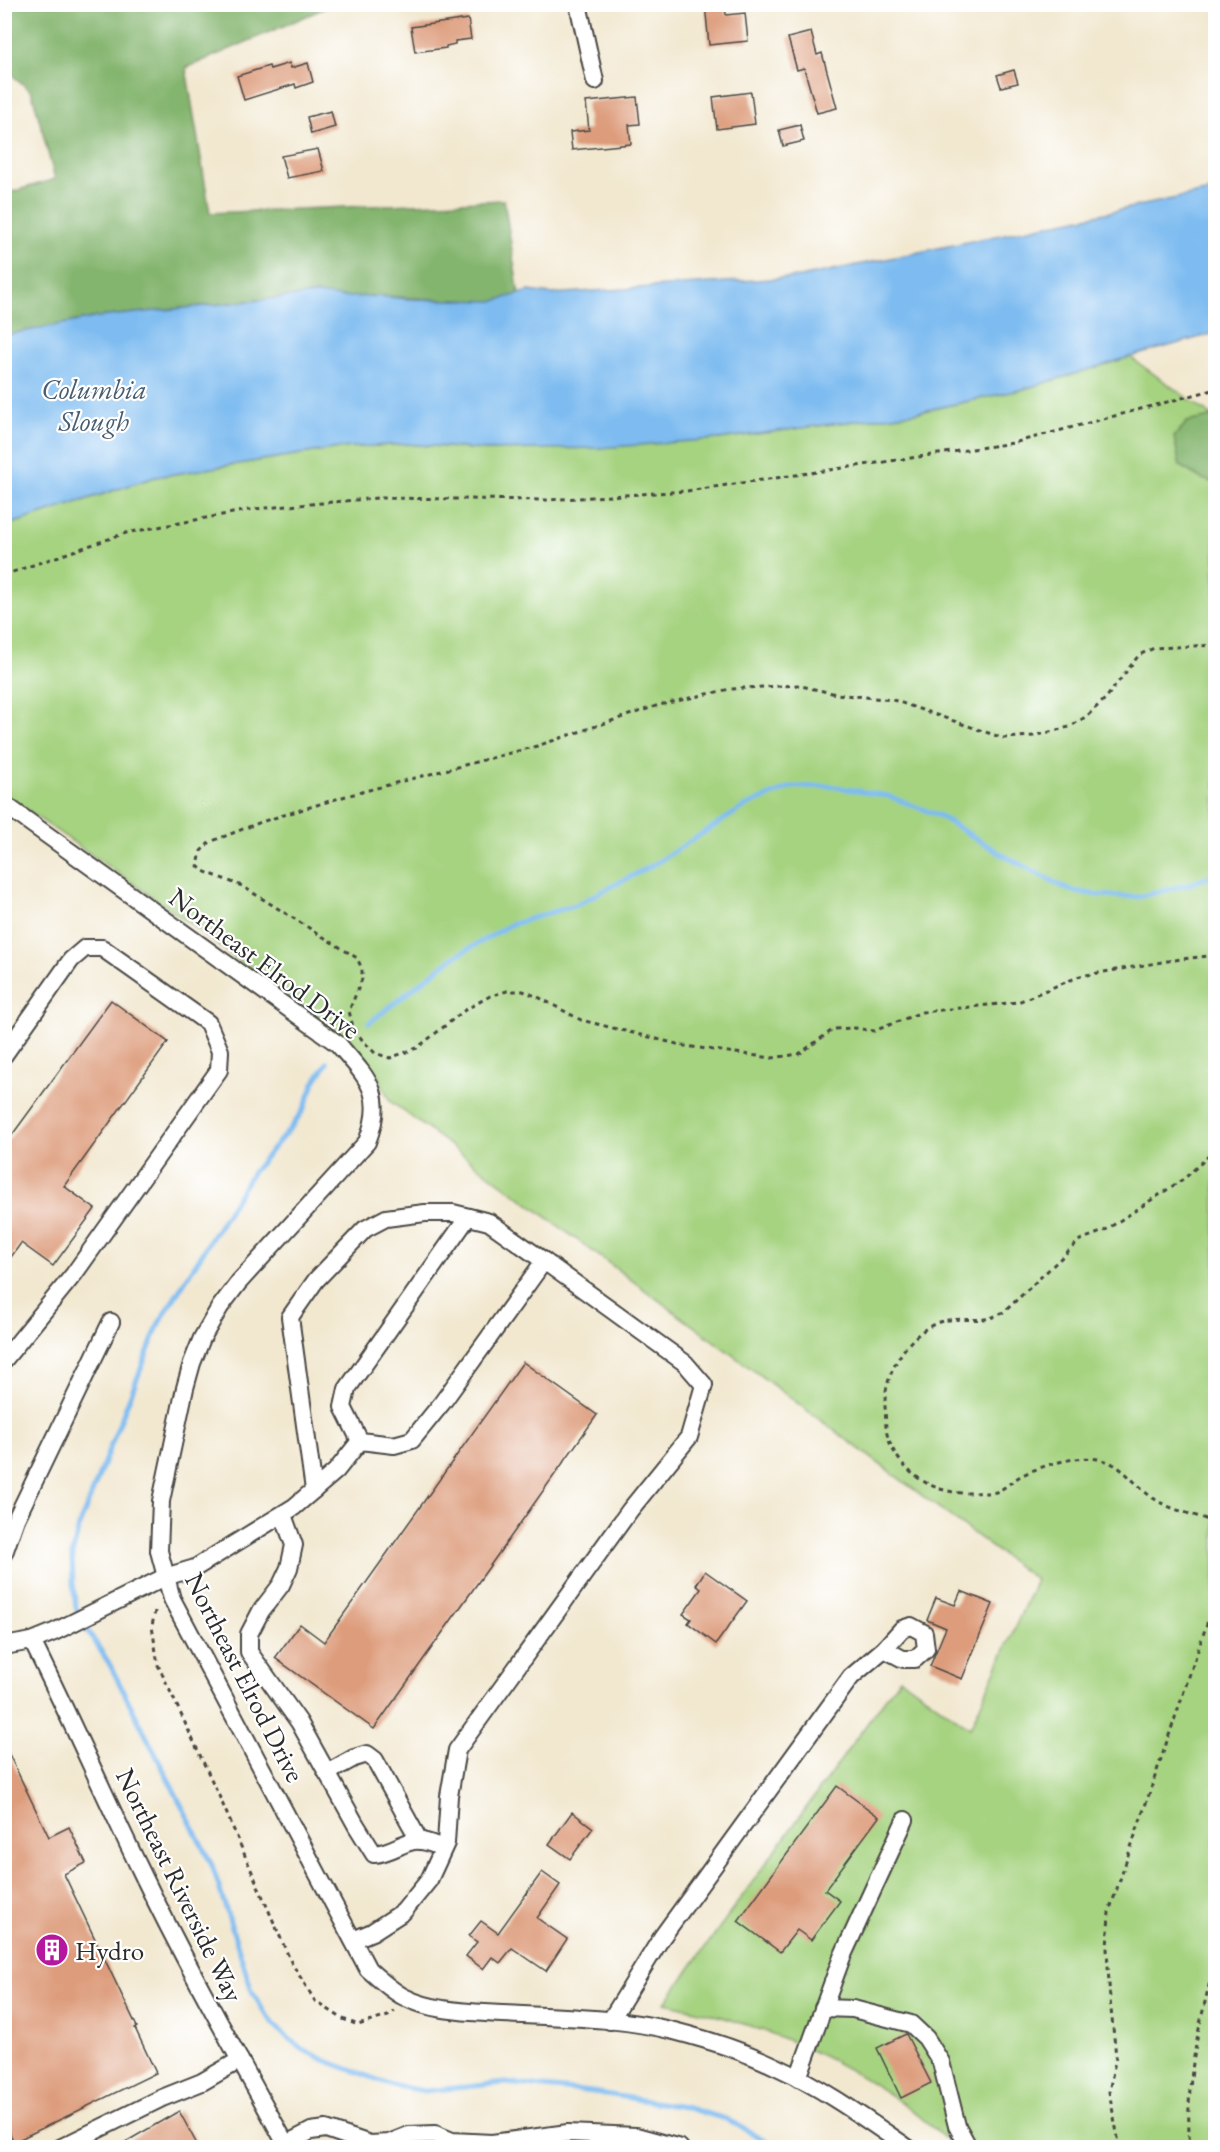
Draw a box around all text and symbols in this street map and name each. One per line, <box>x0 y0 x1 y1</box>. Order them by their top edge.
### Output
water label: Columbia Slough <box>41 371 147 439</box>
street label: Northeast Elrod Drive <box>162 880 368 1046</box>
street label: Northeast Elrod Drive <box>177 1566 313 1788</box>
street label: Northeast Riverside Way <box>108 1762 252 2008</box>
building icon: Hydro <box>34 1932 70 1968</box>
place label: Hydro <box>75 1933 144 1968</box>

